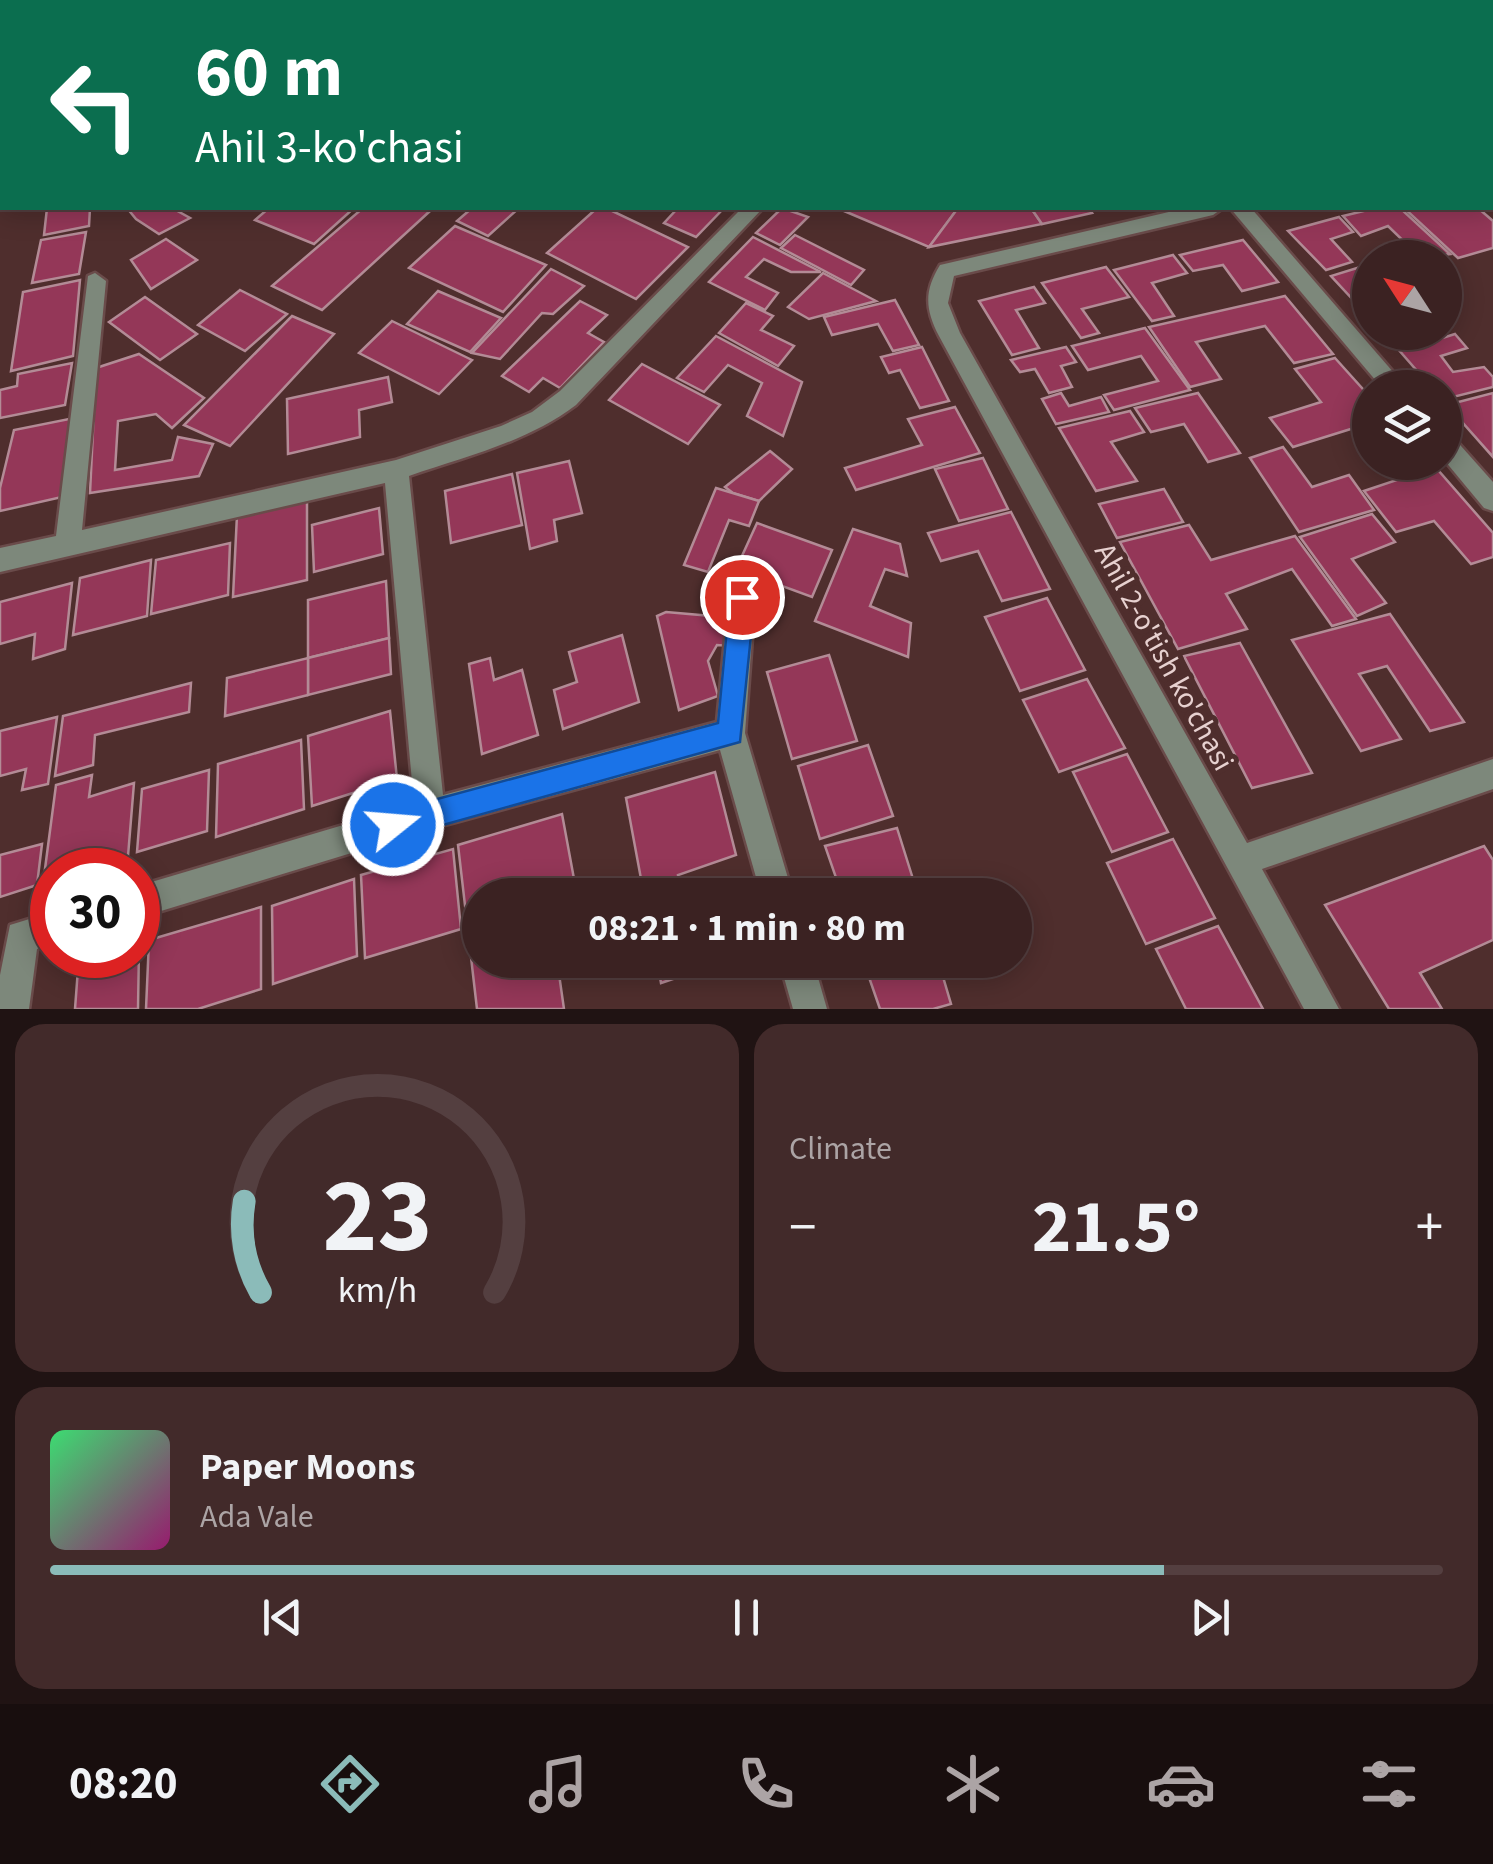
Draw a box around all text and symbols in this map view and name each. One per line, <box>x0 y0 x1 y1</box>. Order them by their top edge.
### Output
text: 60 m <box>195 23 343 123</box>
icon: left <box>30 40 160 170</box>
text: Ahil 3-ko'chasi <box>195 116 464 180</box>
north arrow <box>1352 240 1462 350</box>
map controls <box>1352 240 1462 480</box>
button: layers <box>1352 370 1462 480</box>
street label: Ahil 2-o'tish ko'chasi <box>1083 535 1245 779</box>
pin <box>700 555 785 640</box>
icon: arrive <box>715 570 770 625</box>
position arrow <box>341 773 445 877</box>
speed limit sign: 30 <box>30 848 160 978</box>
text: 08:21 · 1 min · 80 m <box>588 901 906 955</box>
text: Climate <box>789 1126 892 1172</box>
text: 23 <box>322 1144 432 1292</box>
text: 21.5° <box>1032 1174 1200 1281</box>
text: − <box>789 1189 816 1267</box>
text: + <box>1416 1189 1443 1267</box>
text: km/h <box>337 1265 417 1316</box>
text: Paper Moons <box>200 1440 415 1494</box>
text: Ada Vale <box>200 1494 314 1540</box>
icon: previous <box>255 1590 310 1645</box>
icon: pause <box>719 1590 774 1645</box>
icon: next <box>1183 1590 1238 1645</box>
icon: directions <box>315 1749 385 1819</box>
icon: music <box>523 1749 593 1819</box>
icon: phone <box>731 1749 801 1819</box>
icon: climate <box>938 1749 1008 1819</box>
icon: car <box>1146 1749 1216 1819</box>
icon: filters <box>1354 1749 1424 1819</box>
text: 08:20 <box>69 1752 177 1816</box>

